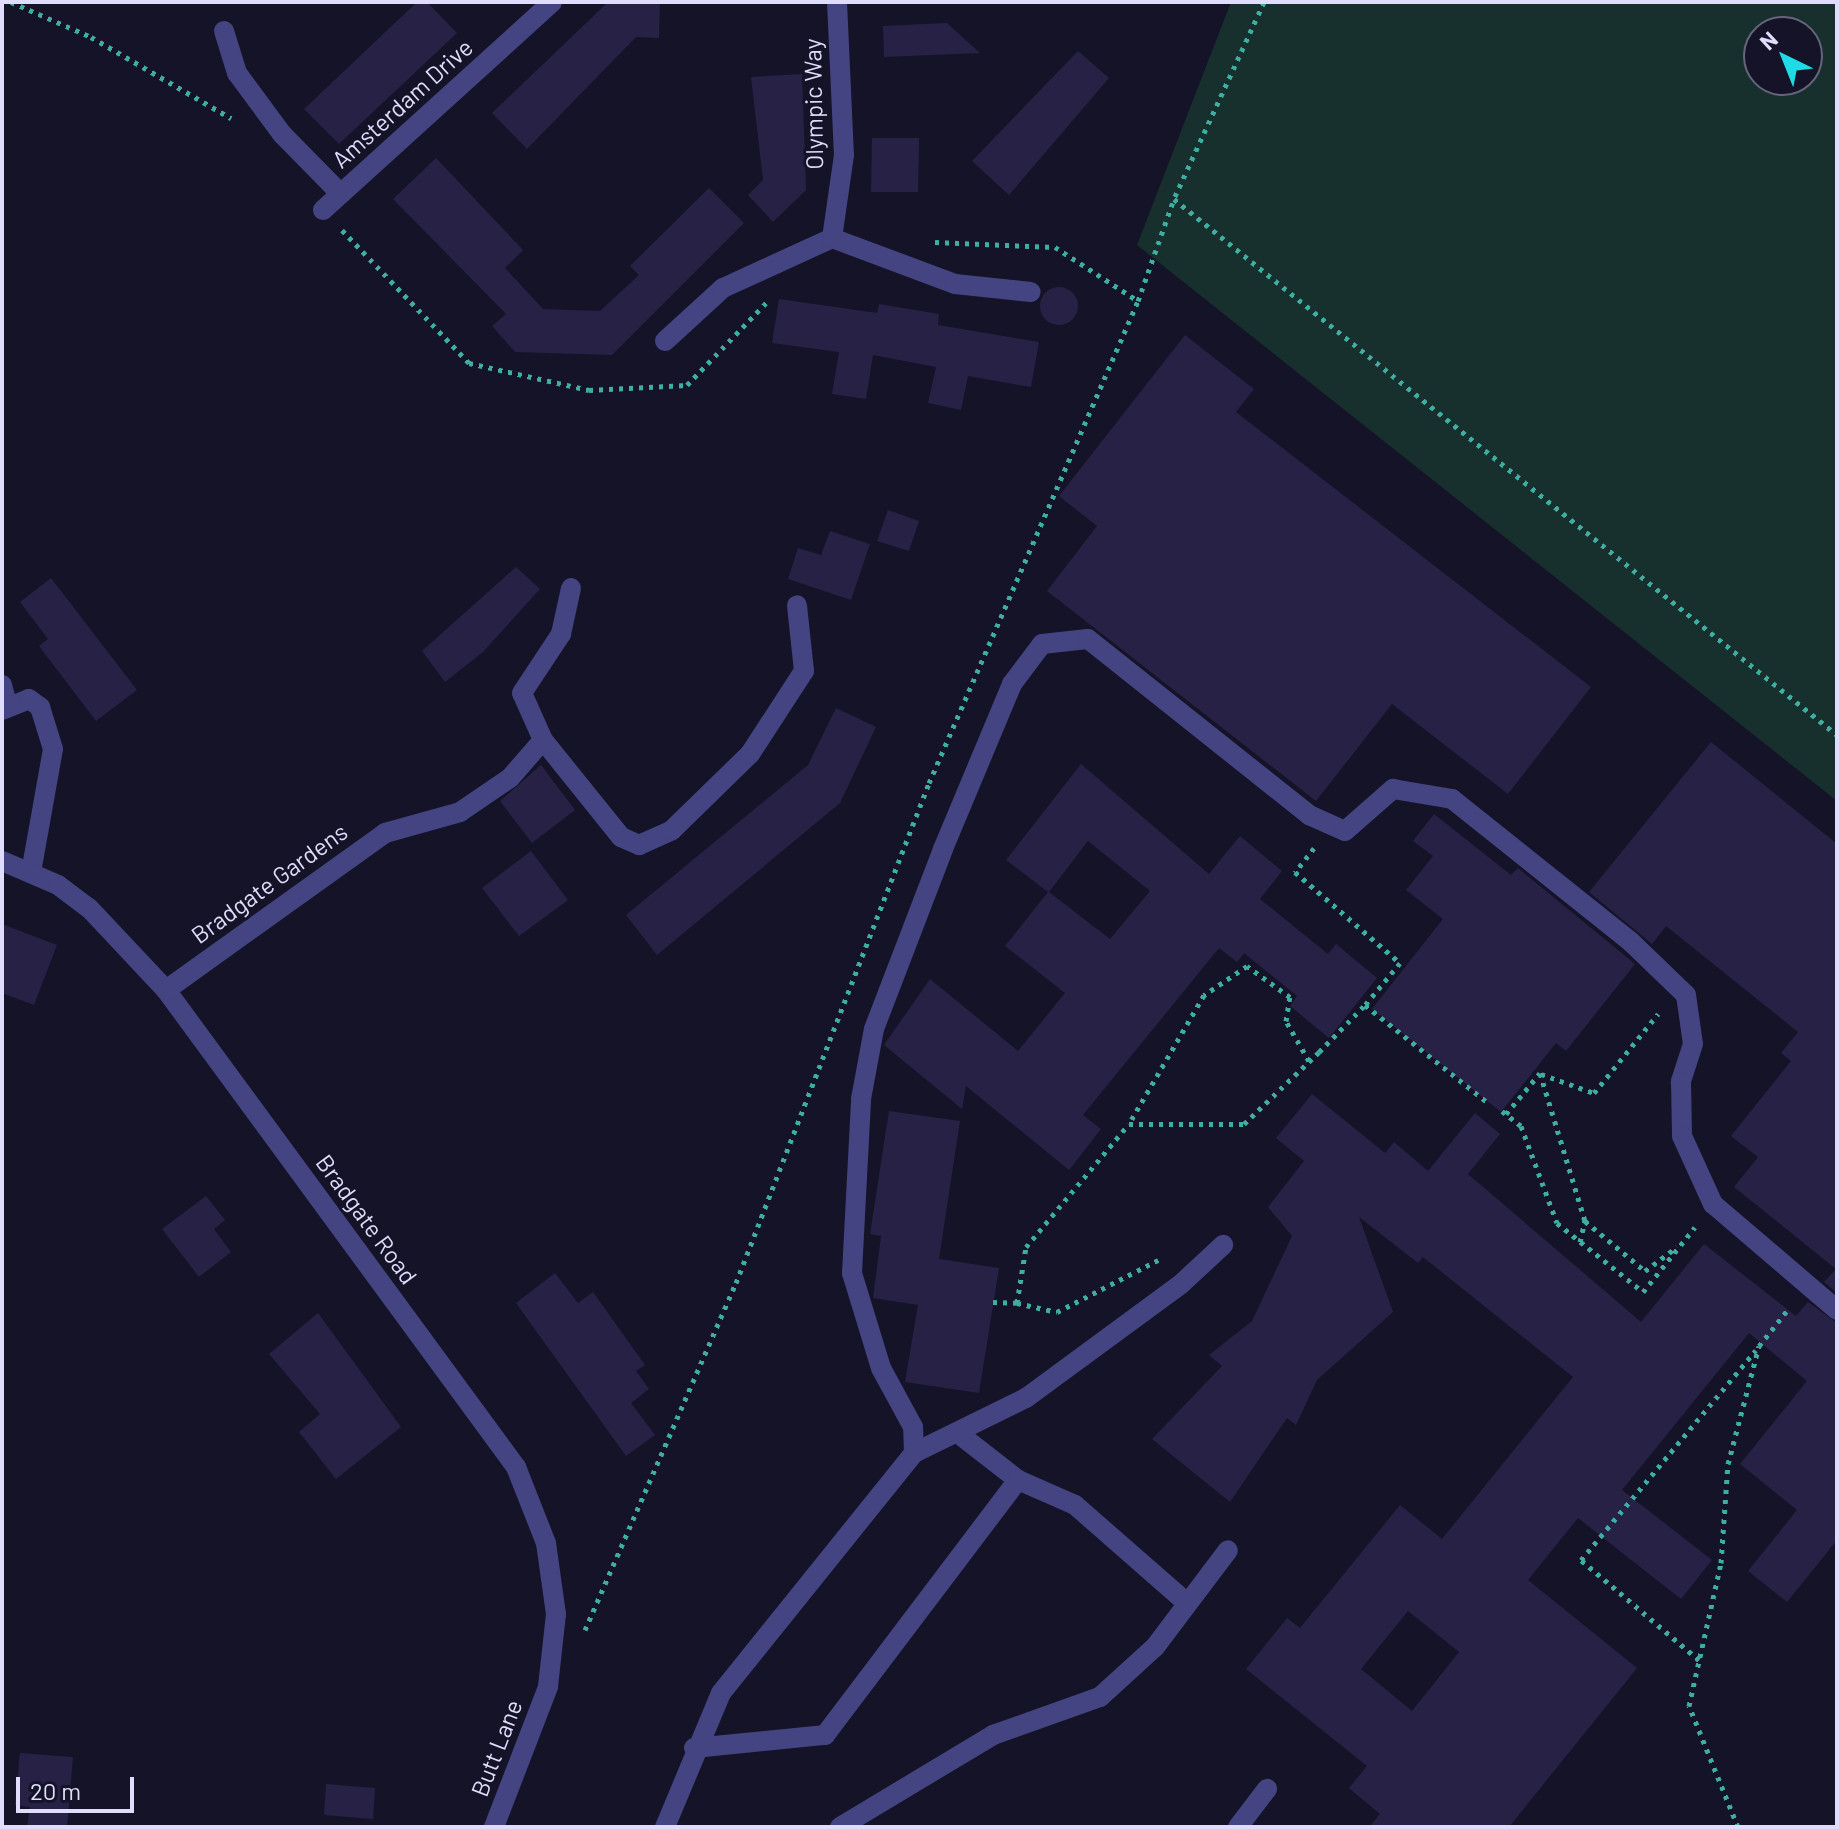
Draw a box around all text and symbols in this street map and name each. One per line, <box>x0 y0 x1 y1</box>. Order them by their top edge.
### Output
north arrow <box>1743 16 1823 96</box>
text: N <box>1754 25 1782 54</box>
street label: Amsterdam Drive <box>326 32 478 174</box>
street label: Olympic Way <box>797 38 829 170</box>
street label: Bradgate Gardens <box>185 817 353 949</box>
street label: Bradgate Road <box>310 1149 424 1289</box>
street label: Butt Lane <box>464 1696 528 1800</box>
scale bar <box>20 1761 138 1811</box>
text: 20 m <box>30 1776 81 1805</box>

